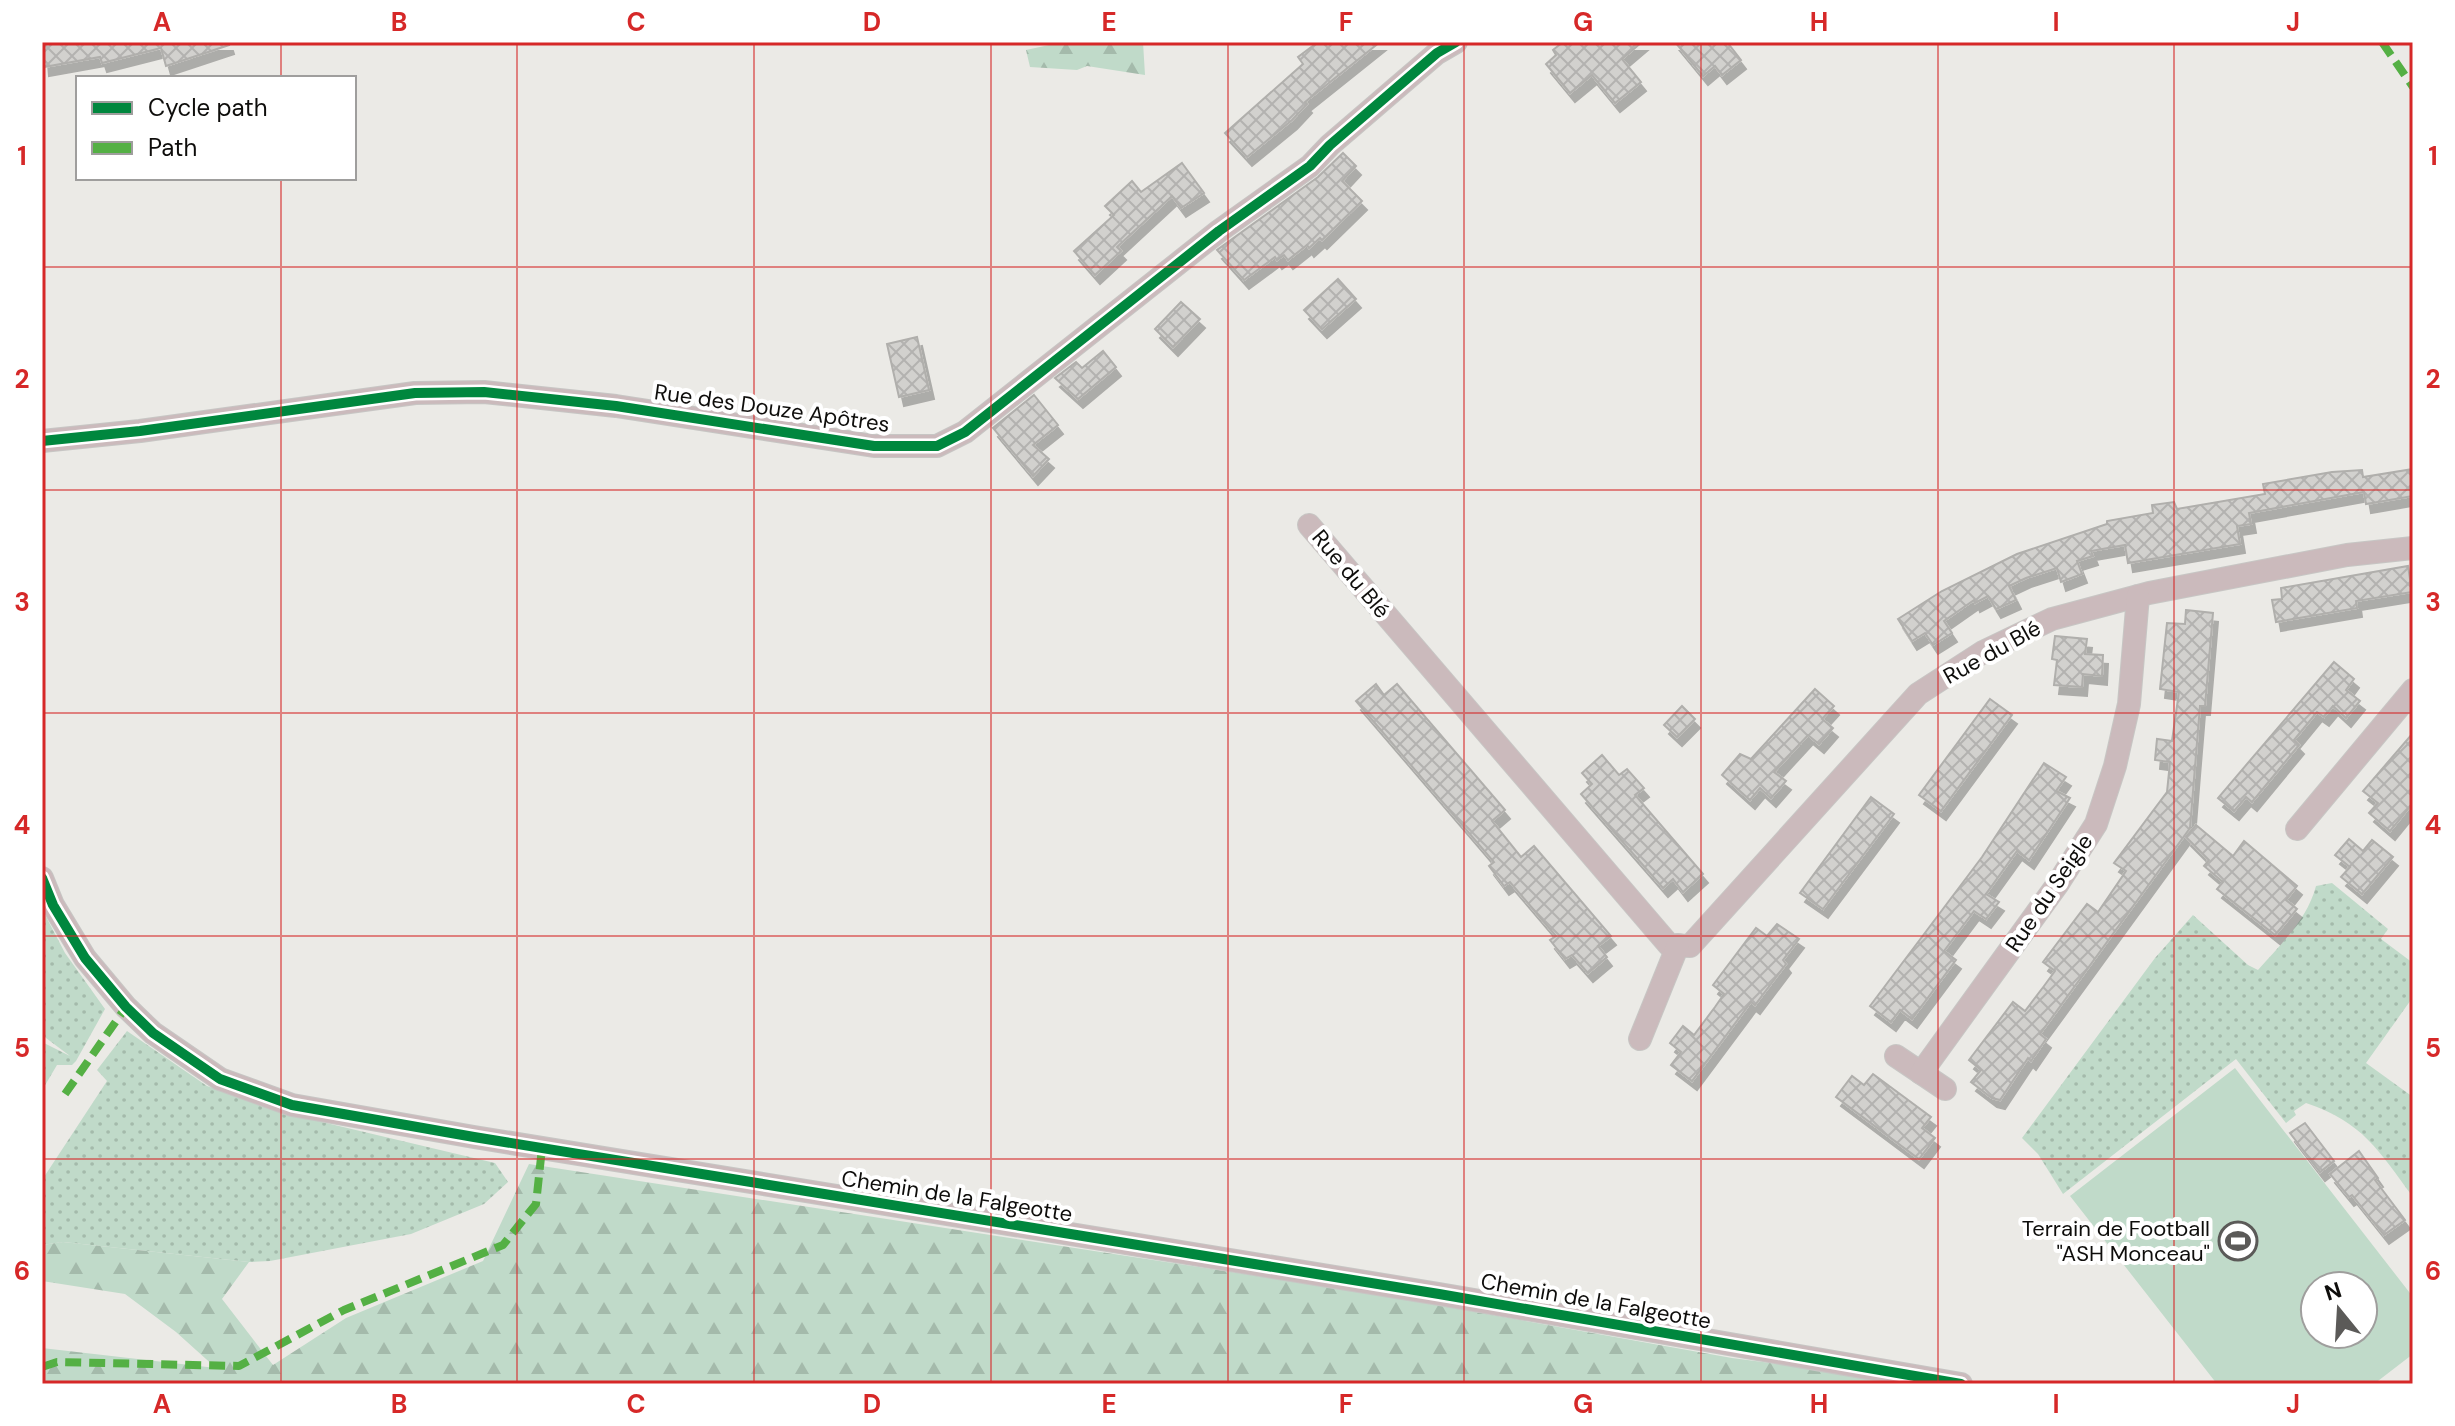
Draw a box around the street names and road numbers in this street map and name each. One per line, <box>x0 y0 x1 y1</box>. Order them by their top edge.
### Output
street label: Rue des Douze Apôtres <box>652 377 892 439</box>
street label: Rue du Blé <box>1306 524 1396 624</box>
street label: Rue du Blé <box>1938 613 2046 691</box>
street label: Rue du Seigle <box>1999 828 2099 958</box>
street label: Chemin de la Falgeotte <box>839 1163 1075 1229</box>
street label: Chemin de la Falgeotte <box>1479 1266 1713 1336</box>

